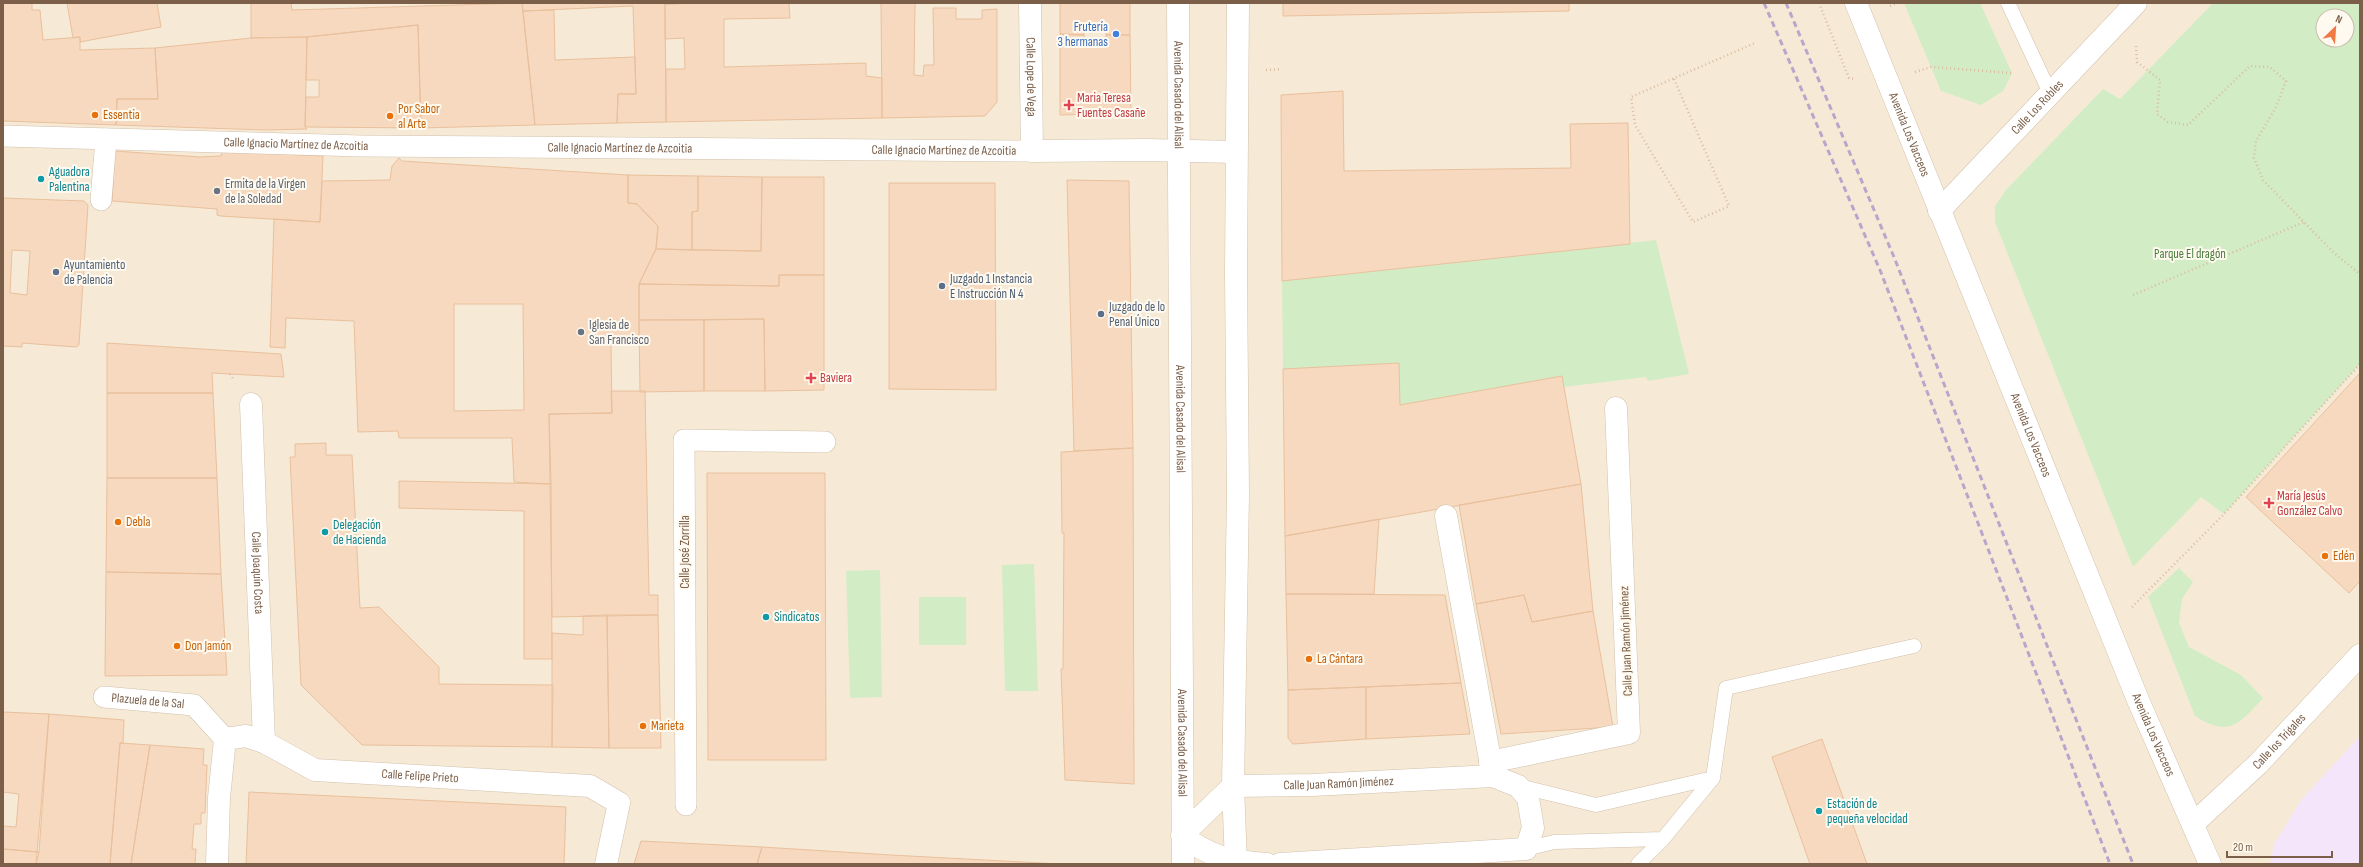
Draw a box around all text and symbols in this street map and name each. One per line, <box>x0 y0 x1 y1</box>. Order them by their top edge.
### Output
north arrow <box>2315 8 2355 48</box>
text: N <box>2334 12 2345 27</box>
place label: Frutería 3 hermanas <box>1057 19 1108 50</box>
marker: Frutería 3 hermanas <box>1111 29 1121 39</box>
street label: Calle Lope de Vega <box>1022 37 1040 117</box>
street label: Avenida Casado del Alisal <box>1170 40 1187 149</box>
street label: Calle Los Robles <box>2008 76 2067 138</box>
street label: Avenida Los Vacceos <box>1885 89 1933 179</box>
place label: Maria Teresa Fuentes Casañe <box>1077 90 1146 121</box>
marker: Maria Teresa Fuentes Casañe <box>1064 100 1074 110</box>
place label: Por Sabor al Arte <box>398 101 440 132</box>
place label: Essentia <box>103 107 140 123</box>
marker: Essentia <box>90 110 100 120</box>
marker: Por Sabor al Arte <box>385 111 395 121</box>
street label: Calle Ignacio Martínez de Azcoitia <box>223 134 368 154</box>
street label: Calle Ignacio Martínez de Azcoitia <box>547 139 692 156</box>
street label: Calle Ignacio Martínez de Azcoitia <box>871 142 1016 159</box>
place label: Aguadora Palentina <box>48 164 90 195</box>
marker: Aguadora Palentina <box>36 174 46 184</box>
place label: Ermita de la Virgen de la Soledad <box>225 176 306 207</box>
marker: Ermita de la Virgen de la Soledad <box>212 186 222 196</box>
park label: Parque El dragón <box>2154 246 2226 262</box>
place label: Ayuntamiento de Palencia <box>63 257 125 288</box>
marker: Ayuntamiento de Palencia <box>51 267 61 277</box>
place label: Juzgado 1 Instancia E Instrucción N 4 <box>949 271 1032 302</box>
marker: Juzgado 1 Instancia E Instrucción N 4 <box>937 281 947 291</box>
place label: Juzgado de lo Penal Único <box>1108 299 1165 330</box>
marker: Juzgado de lo Penal Único <box>1096 309 1106 319</box>
place label: Iglesia de San Francisco <box>589 317 649 348</box>
marker: Iglesia de San Francisco <box>576 327 586 337</box>
street label: Avenida Casado del Alisal <box>1172 364 1189 473</box>
place label: Baviera <box>820 370 852 386</box>
marker: Baviera <box>805 372 817 384</box>
street label: Avenida Los Vacceos <box>2006 390 2055 480</box>
place label: María Jesús González Calvo <box>2277 488 2342 519</box>
marker: María Jesús González Calvo <box>2264 498 2274 508</box>
place label: Debla <box>126 514 150 530</box>
street label: Calle José Zorrilla <box>677 515 693 589</box>
marker: Debla <box>113 517 123 527</box>
place label: Delegación de Hacienda <box>333 517 386 548</box>
marker: Delegación de Hacienda <box>320 527 330 537</box>
street label: Calle Joaquín Costa <box>248 531 267 614</box>
place label: Edén <box>2333 548 2355 564</box>
marker: Edén <box>2320 551 2330 561</box>
street label: Calle Juan Ramón Jiménez <box>1616 585 1636 696</box>
place label: Sindicatos <box>774 609 820 625</box>
marker: Sindicatos <box>761 612 771 622</box>
place label: Don Jamón <box>185 638 231 654</box>
marker: Don Jamón <box>172 641 182 651</box>
place label: La Cántara <box>1317 651 1363 667</box>
marker: La Cántara <box>1304 654 1314 664</box>
street label: Avenida Casado del Alisal <box>1174 688 1191 797</box>
street label: Plazuela de la Sal <box>111 690 185 712</box>
street label: Avenida Los Vacceos <box>2128 690 2179 779</box>
street label: Calle los Trigales <box>2249 710 2309 773</box>
place label: Marieta <box>651 718 684 734</box>
marker: Marieta <box>638 721 648 731</box>
street label: Calle Felipe Prieto <box>381 766 459 786</box>
street label: Calle Juan Ramón Jiménez <box>1283 773 1395 793</box>
place label: Estación de pequeña velocidad <box>1827 796 1908 827</box>
marker: Estación de pequeña velocidad <box>1814 806 1824 816</box>
scale bar <box>2227 833 2332 859</box>
text: 20 m <box>2233 840 2253 855</box>

